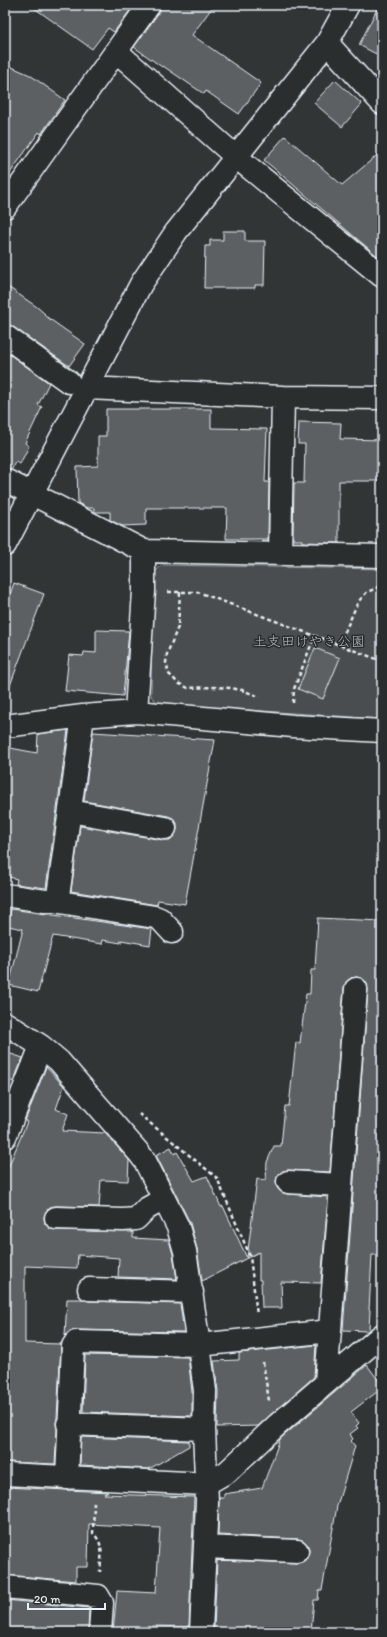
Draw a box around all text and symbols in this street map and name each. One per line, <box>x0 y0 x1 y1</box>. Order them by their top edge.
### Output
park label: 土支田けやき公園 <box>253 633 365 650</box>
scale bar <box>28 1585 105 1611</box>
text: 20 m <box>34 1592 61 1606</box>

